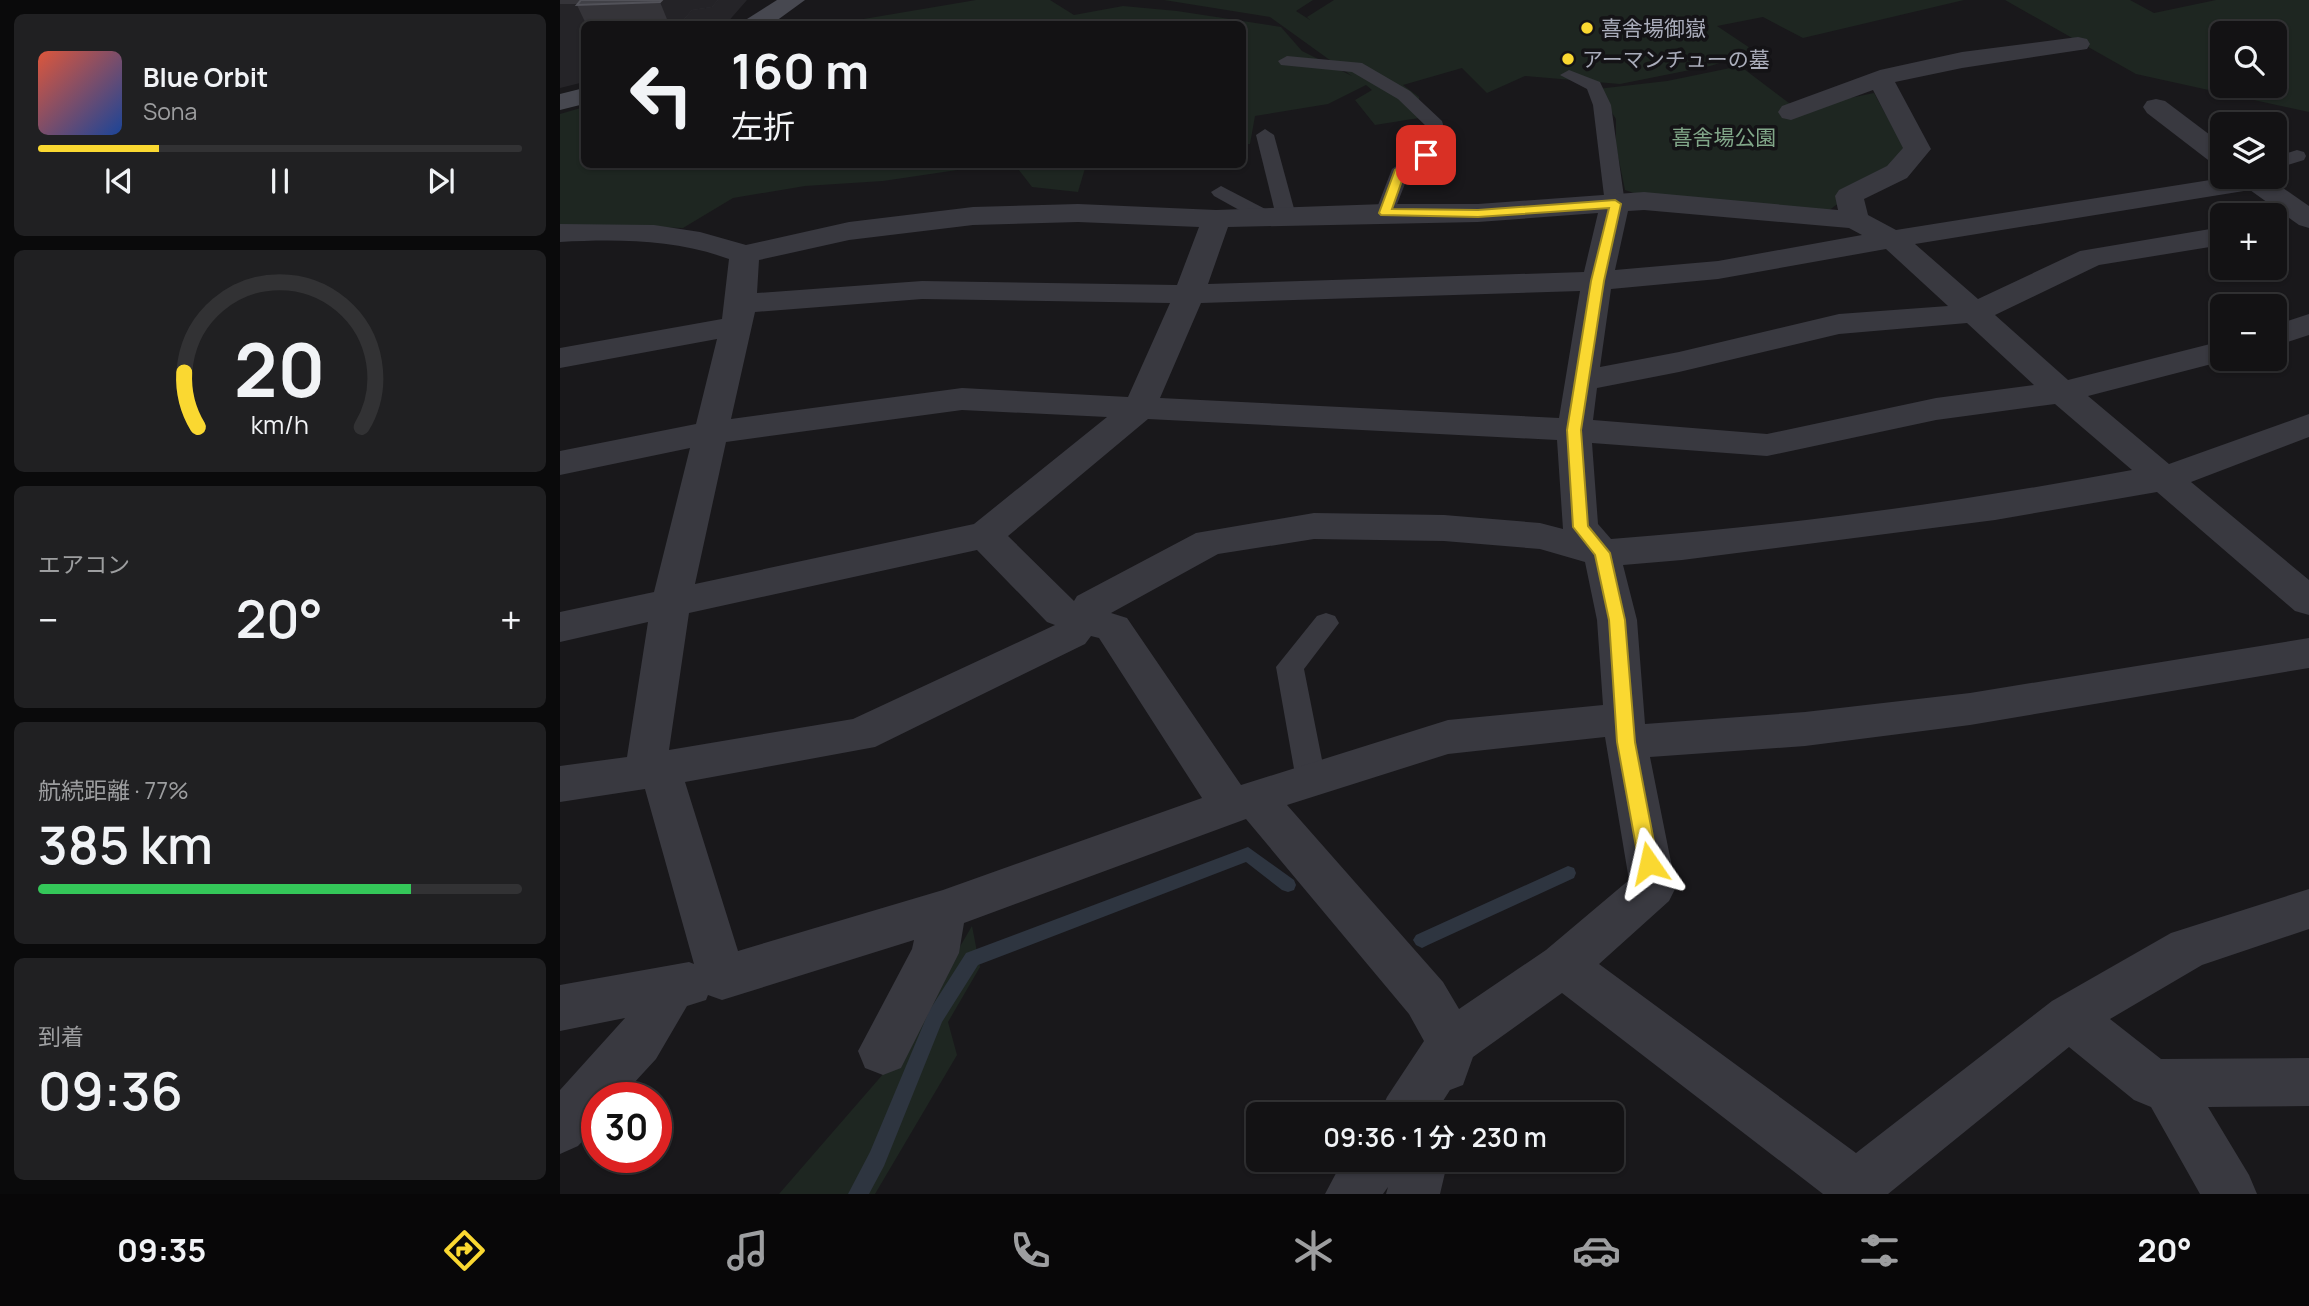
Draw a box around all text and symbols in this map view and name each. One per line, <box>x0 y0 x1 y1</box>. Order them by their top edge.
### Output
place label: 喜舎場御嶽 <box>1601 14 1706 42</box>
marker: 喜舎場御嶽 <box>1579 20 1595 36</box>
map controls <box>2210 21 2287 371</box>
button: search <box>2210 21 2287 98</box>
text: 160 m <box>731 37 869 104</box>
place label: アーマンチューの墓 <box>1582 45 1770 73</box>
icon: left <box>616 49 707 140</box>
marker: アーマンチューの墓 <box>1560 51 1576 67</box>
text: Blue Orbit <box>143 59 268 95</box>
text: Sona <box>143 95 197 127</box>
text: 左折 <box>731 104 795 148</box>
button: layers <box>2210 112 2287 189</box>
park label: 喜舎場公園 <box>1672 123 1777 151</box>
pin <box>1396 125 1456 185</box>
icon: arrive <box>1407 136 1445 174</box>
icon: previous <box>100 162 138 200</box>
icon: pause <box>261 162 299 200</box>
icon: next <box>422 162 460 200</box>
button: + <box>2210 203 2287 280</box>
button: − <box>2210 294 2287 371</box>
text: 20 <box>234 319 326 419</box>
text: km/h <box>251 407 309 442</box>
text: エアコン <box>38 548 130 580</box>
text: 20° <box>236 583 323 654</box>
text: − <box>38 593 59 645</box>
text: + <box>500 593 522 645</box>
text: 航続距離 · 77% <box>38 774 189 806</box>
text: 385 km <box>38 809 213 880</box>
position arrow <box>1612 826 1686 900</box>
text: 到着 <box>38 1020 84 1052</box>
text: 09:36 <box>38 1055 183 1126</box>
speed limit sign: 30 <box>581 1082 672 1173</box>
text: 09:36 · 1 分 · 230 m <box>1323 1119 1547 1155</box>
icon: directions <box>440 1226 489 1275</box>
icon: music <box>723 1226 772 1275</box>
icon: phone <box>1006 1226 1055 1275</box>
icon: climate <box>1289 1226 1338 1275</box>
icon: car <box>1572 1226 1621 1275</box>
icon: filters <box>1855 1226 1904 1275</box>
text: 09:35 <box>117 1228 206 1272</box>
text: 20° <box>2137 1228 2192 1272</box>

